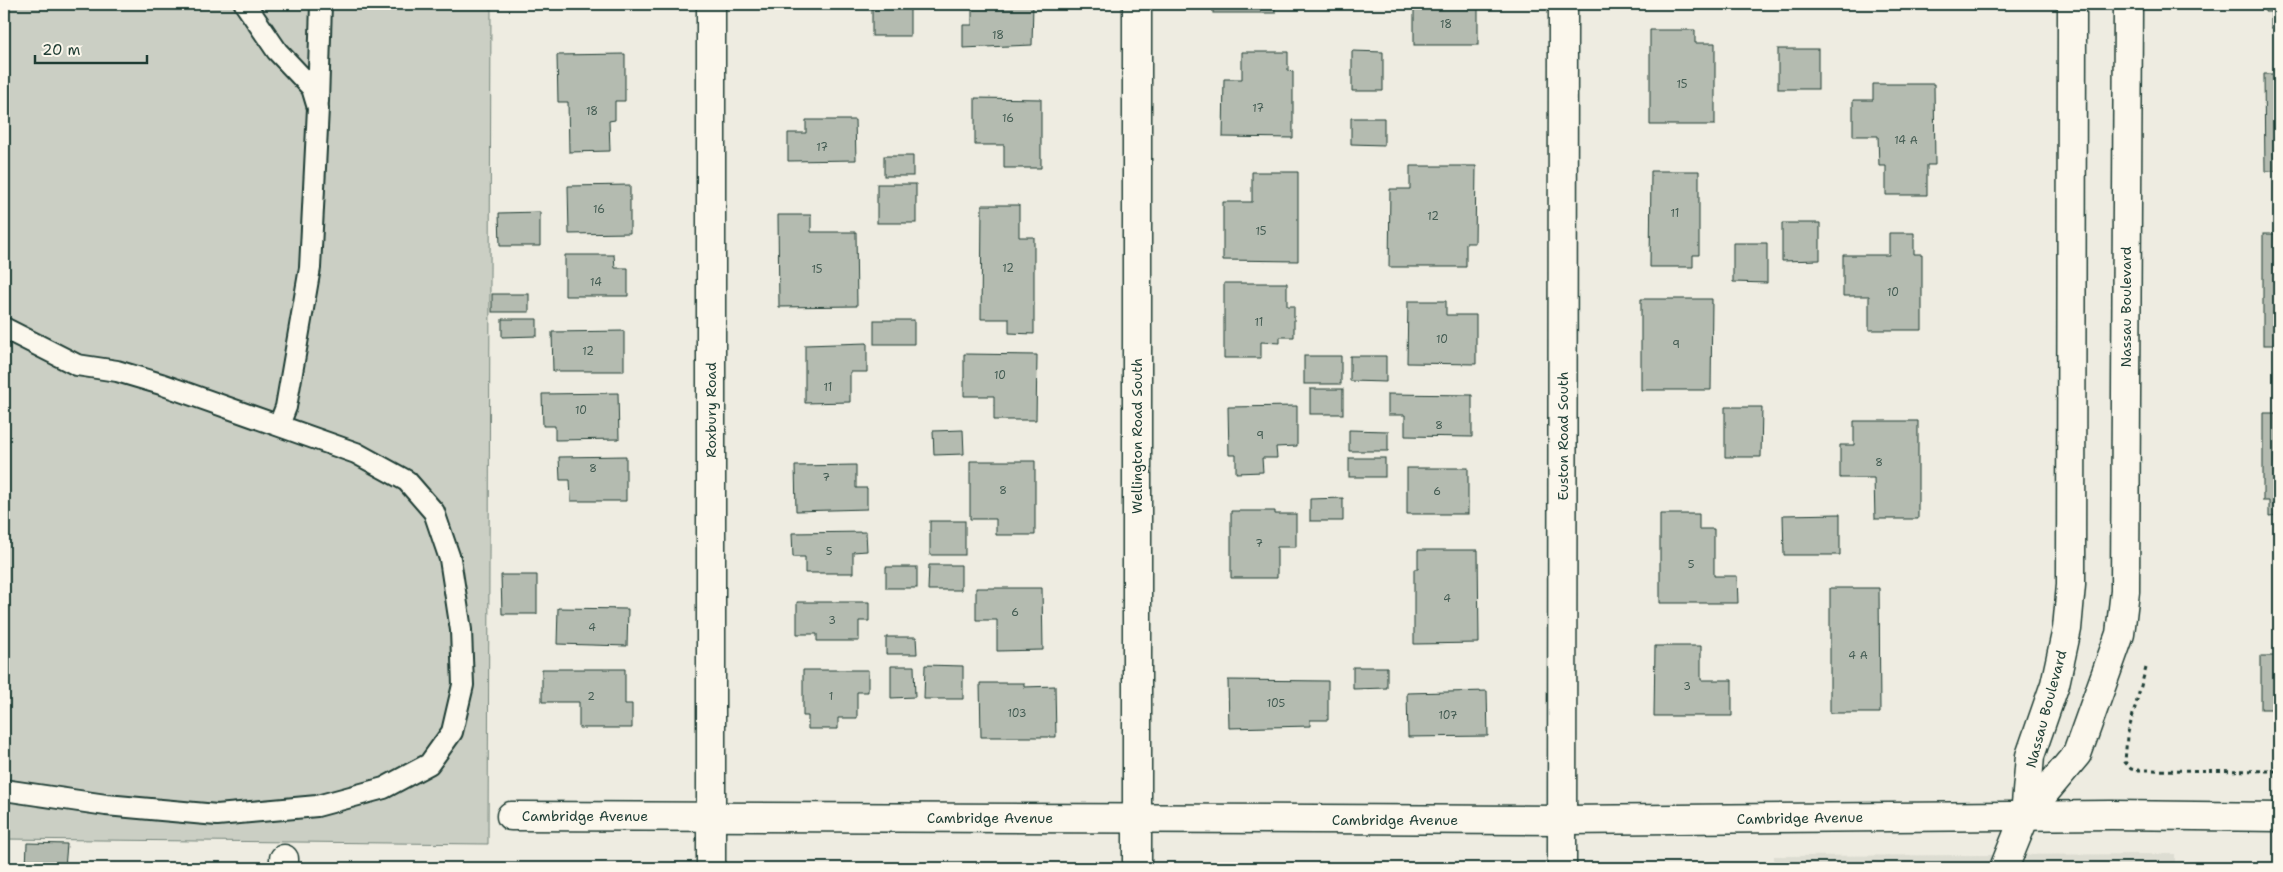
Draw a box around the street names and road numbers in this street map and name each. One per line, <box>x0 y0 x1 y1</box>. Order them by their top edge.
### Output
street label: Nassau Boulevard <box>2117 246 2135 368</box>
street label: Wellington Road South <box>1128 358 1146 514</box>
street label: Roxbury Road <box>702 362 720 458</box>
street label: Euston Road South <box>1554 372 1572 500</box>
street label: Nassau Boulevard <box>2022 648 2070 770</box>
street label: Cambridge Avenue <box>522 807 648 825</box>
street label: Cambridge Avenue <box>1737 808 1863 828</box>
street label: Cambridge Avenue <box>927 809 1053 827</box>
street label: Cambridge Avenue <box>1332 811 1458 829</box>

